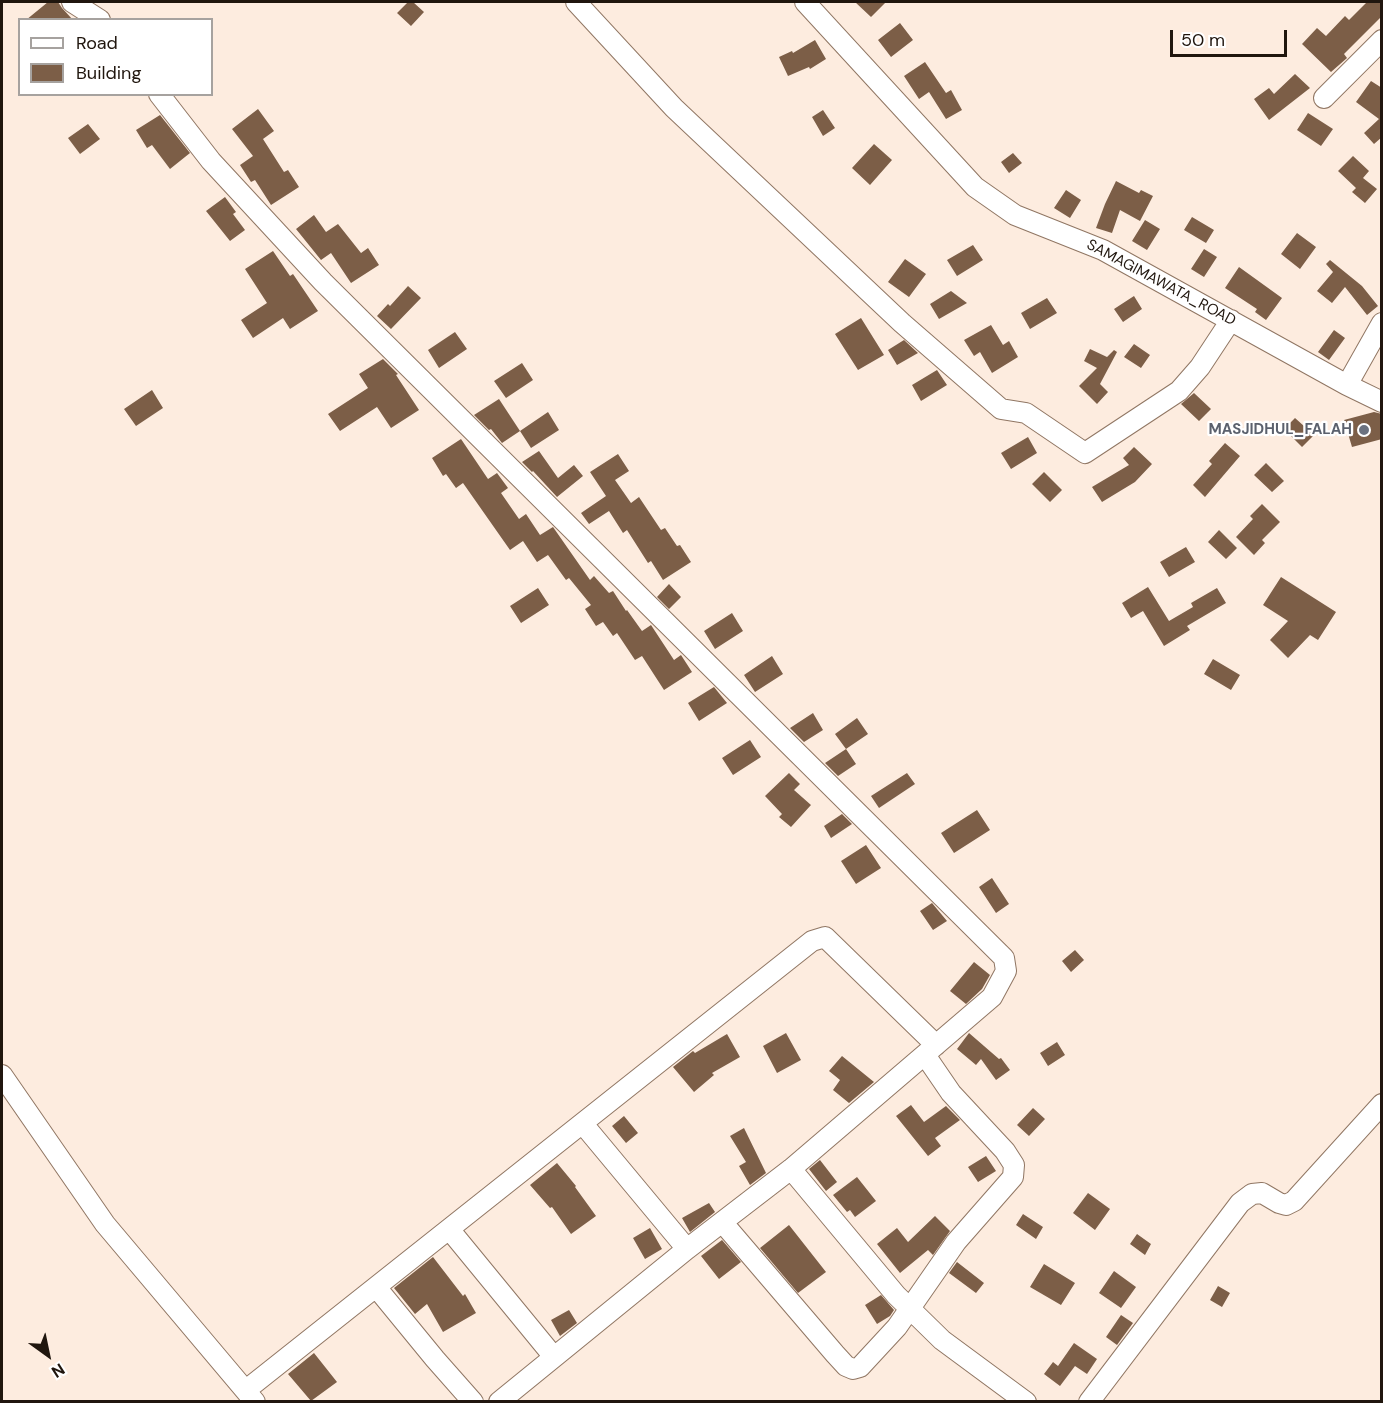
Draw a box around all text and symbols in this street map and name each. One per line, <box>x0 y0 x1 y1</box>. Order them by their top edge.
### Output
legend <box>18 18 213 96</box>
scale bar <box>1173 18 1290 56</box>
text: 50 m <box>1181 28 1225 52</box>
text: Road <box>76 31 118 55</box>
text: Building <box>76 61 141 85</box>
street label: SAMAGIMAWATA_ROAD <box>1083 236 1239 330</box>
place label: MASJIDHUL_FALAH <box>1208 421 1352 439</box>
marker: MASJIDHUL_FALAH <box>1357 423 1371 437</box>
north arrow <box>18 1325 78 1385</box>
text: N <box>47 1359 69 1382</box>

